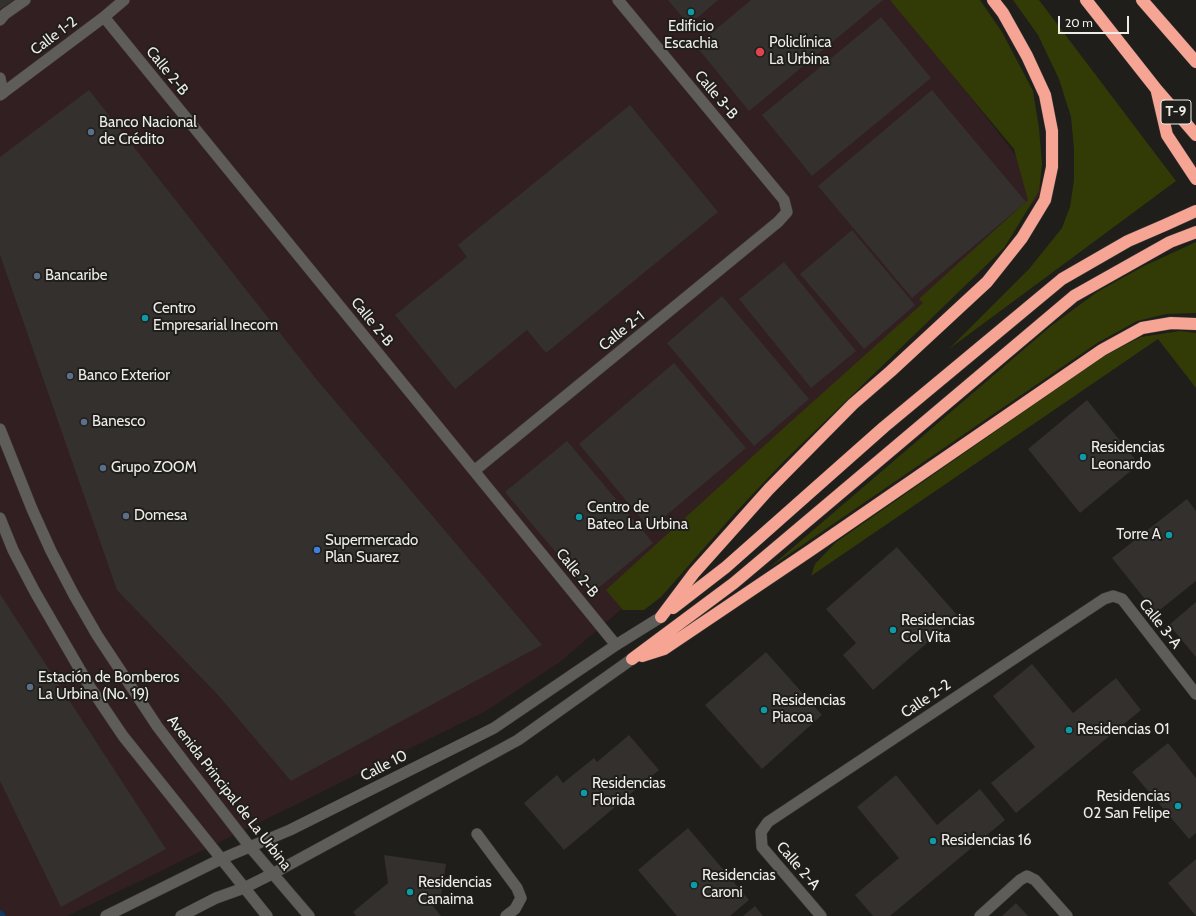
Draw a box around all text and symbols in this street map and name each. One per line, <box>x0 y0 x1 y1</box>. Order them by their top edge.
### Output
marker: Edificio Escachia <box>686 7 696 17</box>
scale bar <box>1060 8 1131 34</box>
street label: Calle 1-2 <box>27 13 81 59</box>
text: 20 m <box>1065 15 1093 30</box>
place label: Edificio Escachia <box>664 18 718 53</box>
place label: Policlínica La Urbina <box>769 34 831 69</box>
street label: Calle 2-B <box>142 43 192 99</box>
marker: Policlínica La Urbina <box>754 46 766 58</box>
street label: Calle 3-B <box>690 67 742 123</box>
road number: T-9 <box>1161 100 1191 124</box>
place label: Banco Nacional de Crédito <box>99 114 197 149</box>
marker: Banco Nacional de Crédito <box>86 127 96 137</box>
place label: Bancaribe <box>45 267 107 285</box>
marker: Bancaribe <box>32 271 42 281</box>
street label: Calle 2-B <box>347 294 397 350</box>
place label: Centro Empresarial Inecom <box>153 300 278 335</box>
street label: Calle 2-1 <box>596 307 648 355</box>
marker: Centro Empresarial Inecom <box>140 313 150 323</box>
place label: Banco Exterior <box>78 367 170 385</box>
marker: Banco Exterior <box>65 371 75 381</box>
place label: Banesco <box>92 413 145 431</box>
marker: Banesco <box>79 417 89 427</box>
place label: Residencias Leonardo <box>1091 439 1165 474</box>
marker: Residencias Leonardo <box>1078 452 1088 462</box>
place label: Grupo ZOOM <box>111 459 197 477</box>
marker: Grupo ZOOM <box>98 463 108 473</box>
place label: Centro de Bateo La Urbina <box>587 499 688 534</box>
place label: Domesa <box>134 507 187 525</box>
marker: Domesa <box>121 511 131 521</box>
marker: Centro de Bateo La Urbina <box>574 512 584 522</box>
place label: Torre A <box>1116 526 1161 544</box>
marker: Torre A <box>1164 530 1174 540</box>
place label: Supermercado Plan Suarez <box>325 532 418 567</box>
marker: Supermercado Plan Suarez <box>312 545 322 555</box>
street label: Calle 2-B <box>552 545 602 601</box>
street label: Calle 3-A <box>1135 596 1185 652</box>
place label: Residencias Col Vita <box>901 612 975 647</box>
marker: Residencias Col Vita <box>888 625 898 635</box>
place label: Estación de Bomberos La Urbina (No. 19) <box>38 669 179 704</box>
street label: Calle 2-2 <box>898 676 954 722</box>
marker: Estación de Bomberos La Urbina (No. 19) <box>25 682 35 692</box>
place label: Residencias Piacoa <box>772 692 846 727</box>
marker: Residencias Piacoa <box>759 705 769 715</box>
street label: Avenida Principal de La Urbina <box>163 712 295 874</box>
place label: Residencias 01 <box>1077 721 1169 739</box>
marker: Residencias 01 <box>1064 725 1074 735</box>
street label: Calle 10 <box>358 747 410 785</box>
place label: Residencias Florida <box>592 775 666 810</box>
marker: Residencias Florida <box>579 788 589 798</box>
place label: Residencias 02 San Felipe <box>1083 788 1170 823</box>
marker: Residencias 02 San Felipe <box>1173 801 1183 811</box>
place label: Residencias 16 <box>941 832 1031 850</box>
marker: Residencias 16 <box>928 836 938 846</box>
street label: Calle 2-A <box>772 838 824 894</box>
place label: Residencias Caroni <box>702 867 776 902</box>
place label: Residencias Canaima <box>418 874 492 909</box>
marker: Residencias Caroni <box>689 880 699 890</box>
marker: Residencias Canaima <box>405 887 415 897</box>

